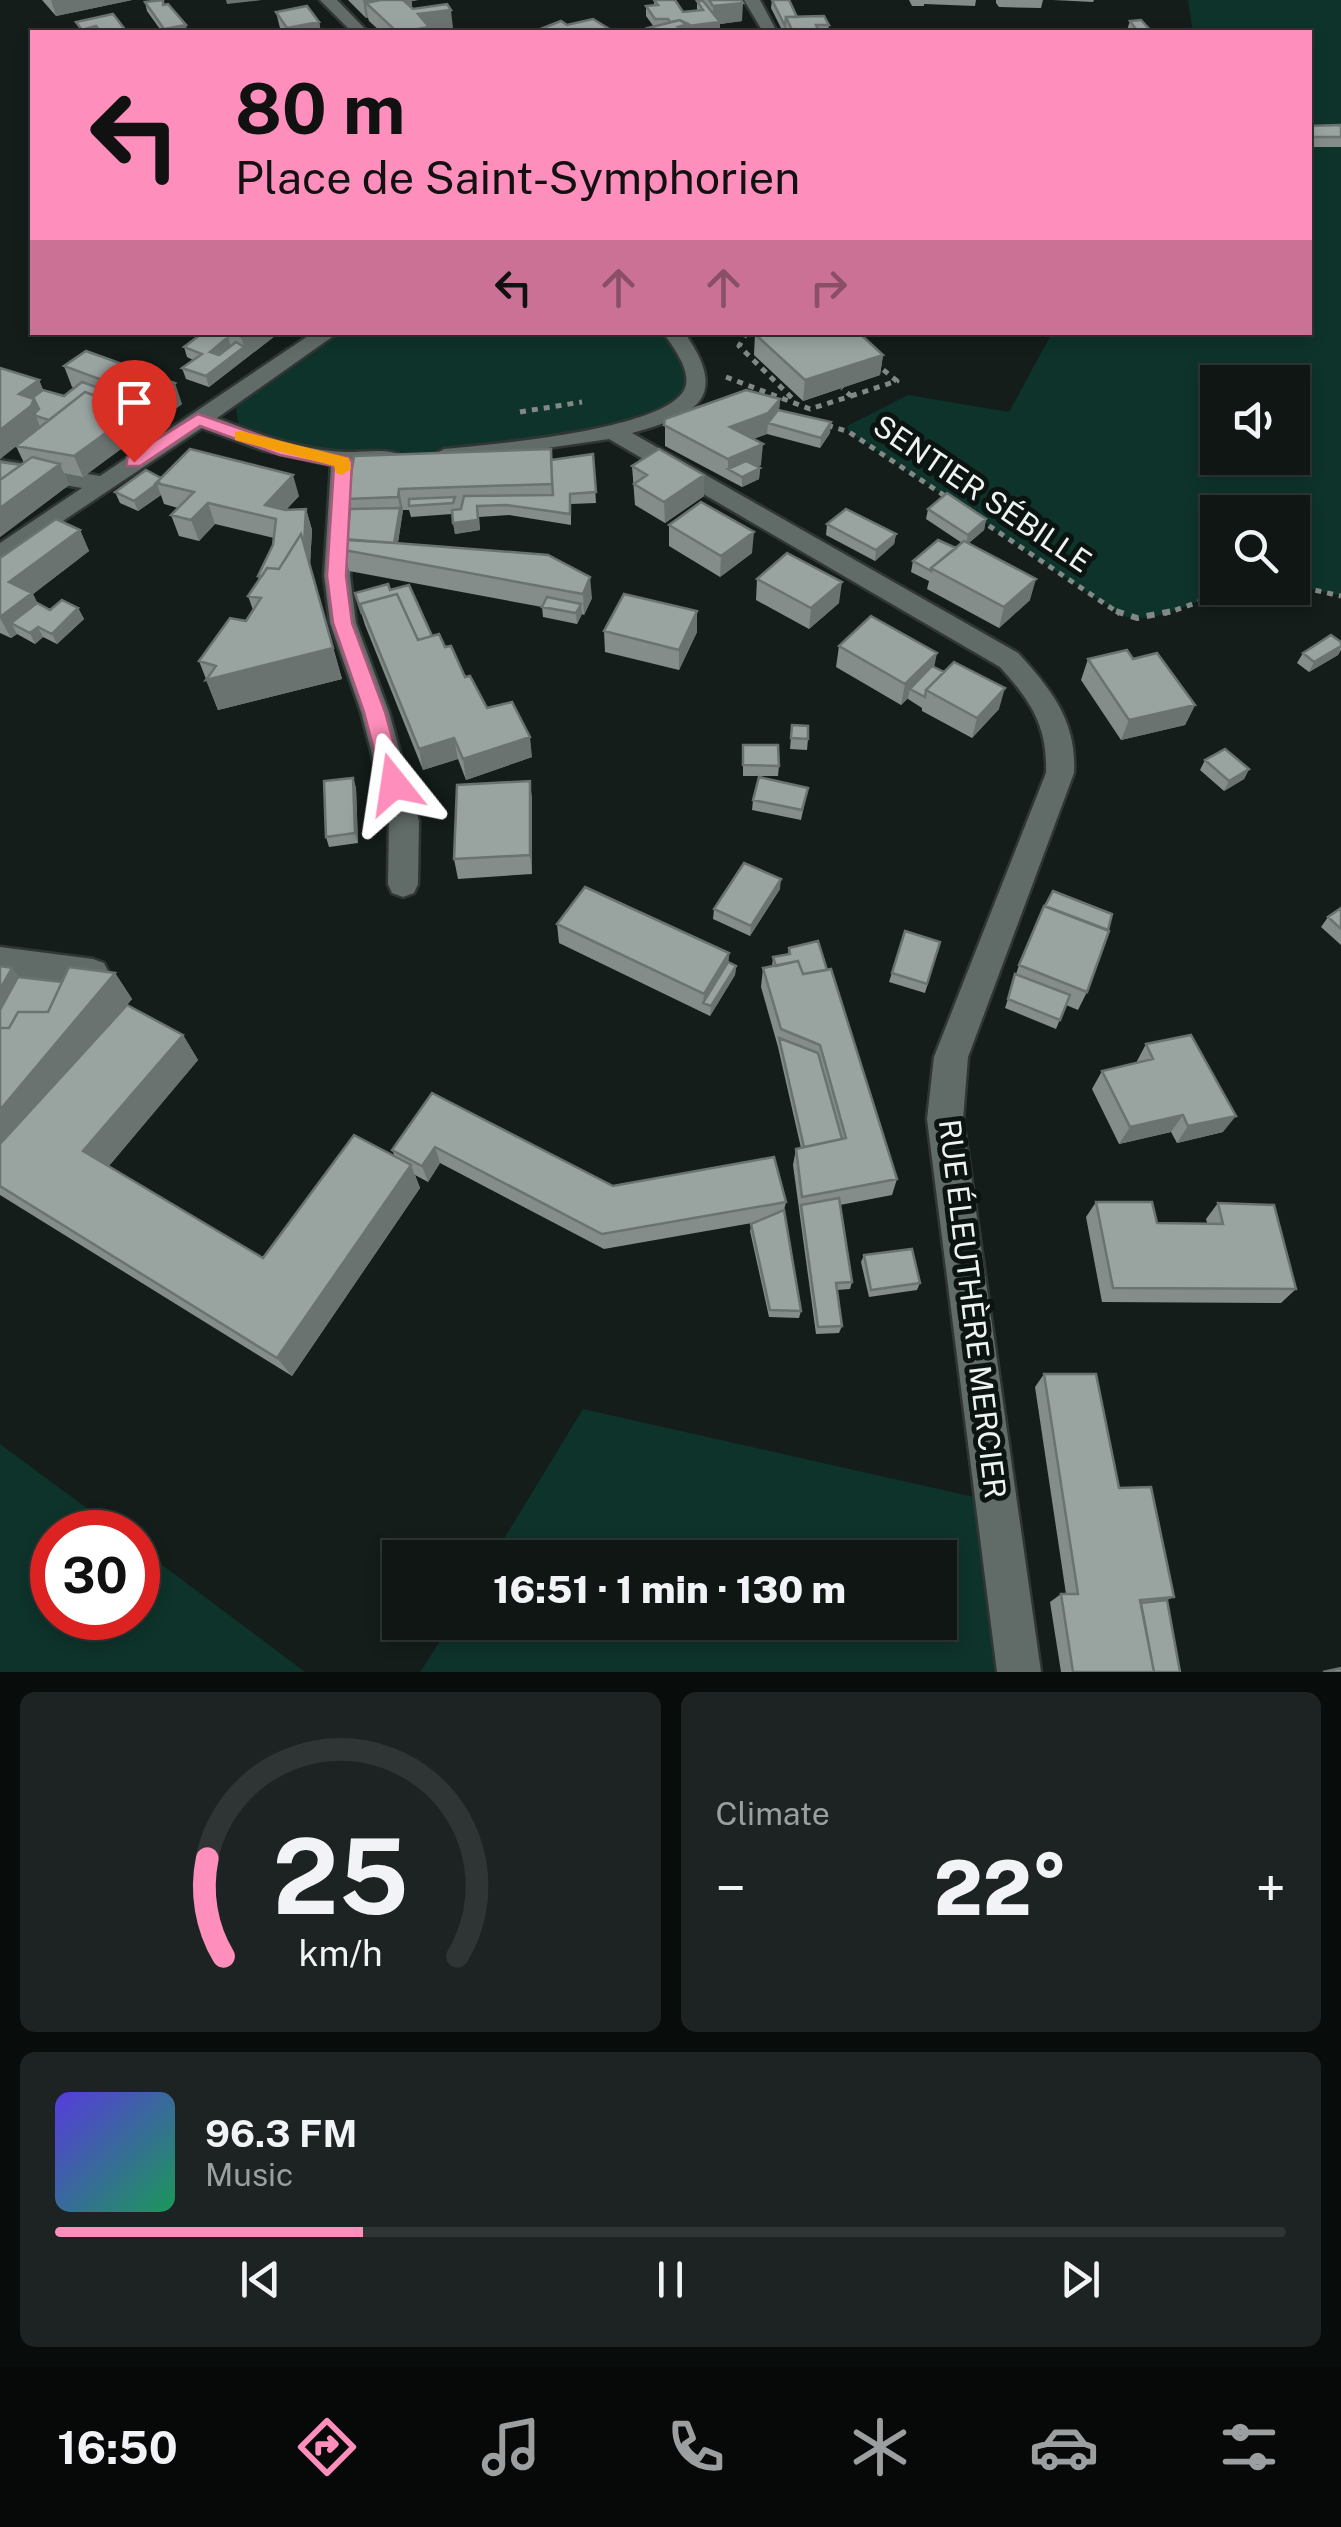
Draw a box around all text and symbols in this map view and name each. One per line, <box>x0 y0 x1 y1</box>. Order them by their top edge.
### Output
text: 80 m <box>235 67 405 150</box>
icon: left <box>70 70 200 200</box>
text: Place de Saint-Symphorien <box>235 151 800 204</box>
icon: left <box>486 260 541 315</box>
icon: ahead <box>591 260 646 315</box>
icon: ahead <box>696 260 751 315</box>
icon: right <box>801 260 856 315</box>
pin <box>92 360 177 463</box>
map controls <box>1200 365 1310 605</box>
button: sound <box>1200 365 1310 475</box>
icon: arrive <box>107 375 162 430</box>
street label: SENTIER SÉBILLE <box>867 407 1098 579</box>
button: search <box>1200 495 1310 605</box>
position arrow <box>342 732 446 836</box>
street label: RUE ÉLEUTHÈRE MERCIER <box>932 1117 1014 1501</box>
speed limit sign: 30 <box>30 1510 160 1640</box>
text: 16:51 · 1 min · 130 m <box>493 1567 846 1612</box>
text: Climate <box>716 1795 830 1832</box>
text: 25 <box>272 1815 408 1937</box>
text: 22° <box>934 1844 1068 1932</box>
text: − <box>716 1856 746 1920</box>
text: + <box>1256 1856 1286 1920</box>
text: km/h <box>298 1932 382 1974</box>
text: 96.3 FM <box>205 2111 357 2156</box>
text: Music <box>205 2156 293 2193</box>
icon: previous <box>233 2252 288 2307</box>
icon: pause <box>643 2252 698 2307</box>
icon: next <box>1053 2252 1108 2307</box>
icon: directions <box>292 2412 362 2482</box>
icon: music <box>476 2412 546 2482</box>
icon: phone <box>661 2412 731 2482</box>
icon: climate <box>845 2412 915 2482</box>
icon: car <box>1029 2412 1099 2482</box>
icon: filters <box>1214 2412 1284 2482</box>
text: 16:50 <box>57 2421 178 2474</box>

